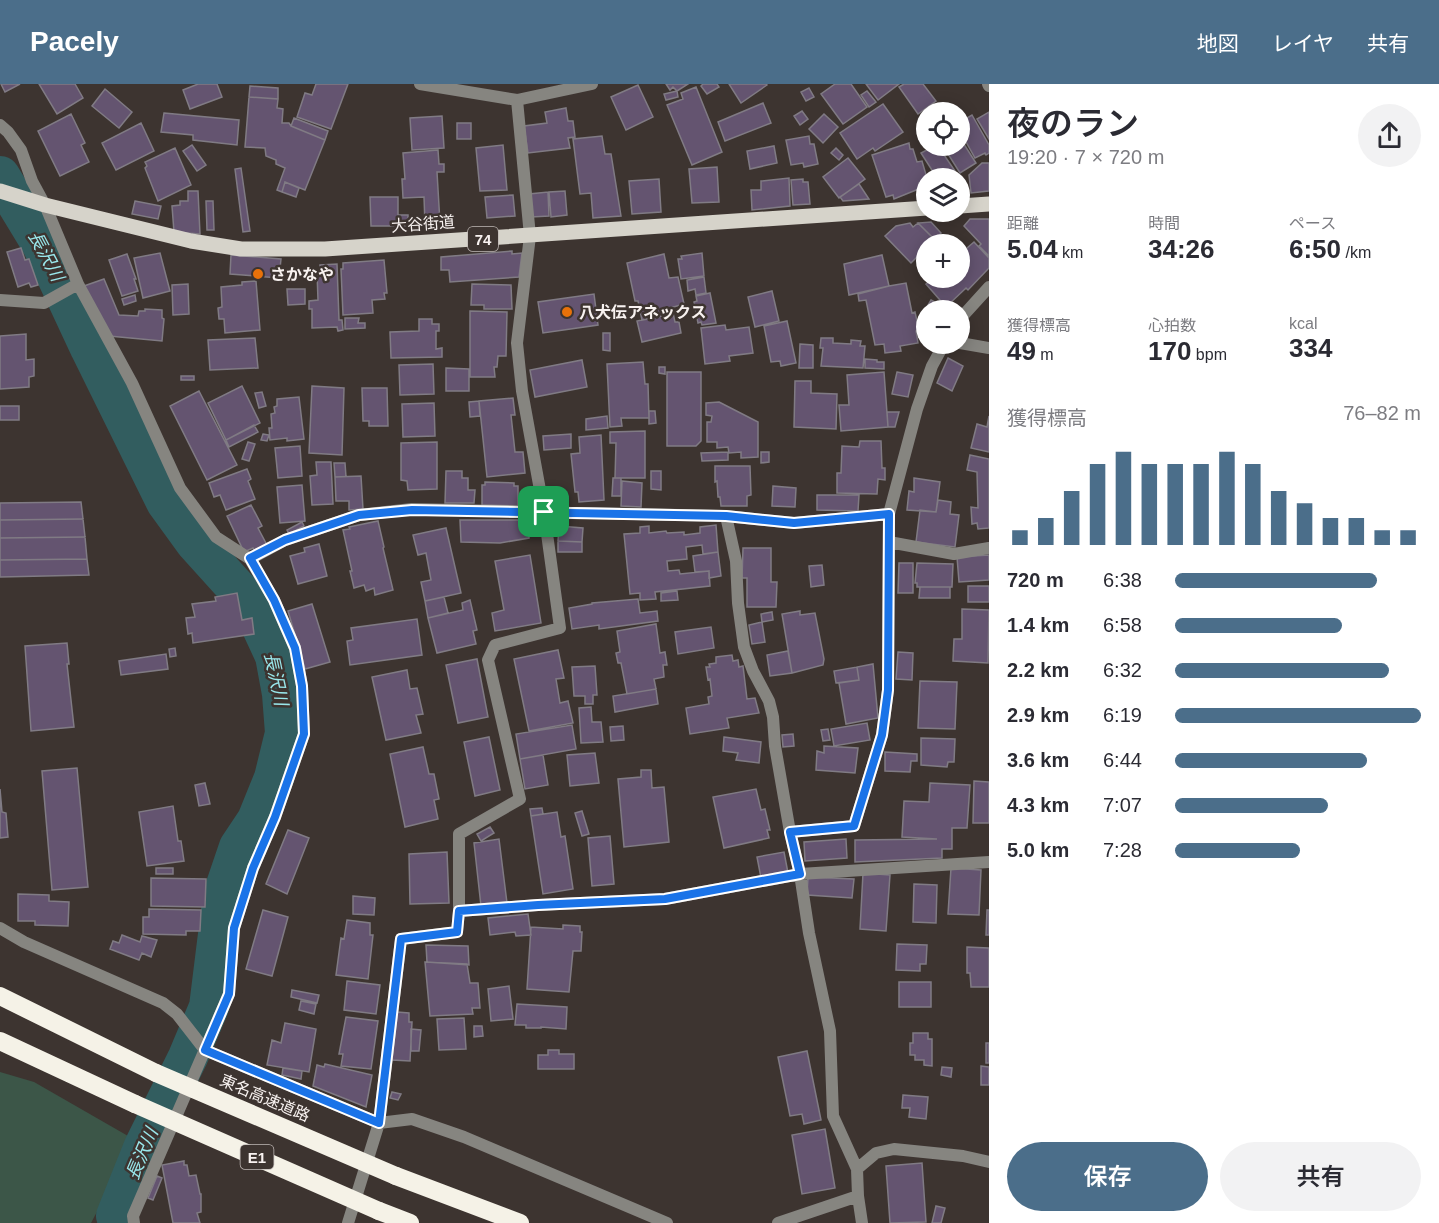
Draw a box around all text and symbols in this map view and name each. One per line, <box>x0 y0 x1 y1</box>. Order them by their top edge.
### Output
text: Pacely <box>30 26 119 57</box>
text: 地図 <box>1197 32 1239 55</box>
text: レイヤ <box>1272 32 1334 55</box>
text: 共有 <box>1367 32 1409 55</box>
map controls <box>916 102 970 354</box>
button: locate <box>916 102 970 156</box>
button: share <box>1358 104 1421 167</box>
text: 夜のラン <box>1007 105 1139 142</box>
text: 19:20 · 7 × 720 m <box>1007 146 1164 168</box>
button: layers <box>916 168 970 222</box>
street label: 大谷街道 <box>390 213 456 235</box>
text: 距離 <box>1007 215 1039 232</box>
text: 時間 <box>1148 215 1180 232</box>
text: ペース <box>1289 215 1336 232</box>
water label: 長沢川 <box>24 227 68 286</box>
road number: 74 <box>468 227 498 251</box>
button: + <box>916 234 970 288</box>
text: 5.04 <box>1007 234 1058 264</box>
text: 34:26 <box>1148 234 1215 264</box>
text: 6:50 <box>1289 234 1341 264</box>
text: km <box>1058 244 1083 261</box>
text: /km <box>1341 244 1371 261</box>
place label: さかなや <box>270 266 334 283</box>
marker: さかなや <box>251 267 265 281</box>
button: − <box>916 300 970 354</box>
place label: 八犬伝アネックス <box>579 304 707 321</box>
marker: 八犬伝アネックス <box>560 305 574 319</box>
text: kcal <box>1289 315 1317 332</box>
text: 獲得標高 <box>1007 317 1071 334</box>
text: 心拍数 <box>1148 317 1196 334</box>
text: 334 <box>1289 333 1332 363</box>
text: 49 <box>1007 336 1036 366</box>
text: 170 <box>1148 336 1191 366</box>
text: m <box>1036 346 1054 363</box>
text: bpm <box>1191 346 1227 363</box>
text: 76–82 m <box>1343 402 1421 424</box>
text: 獲得標高 <box>1007 407 1087 429</box>
pin <box>518 486 569 537</box>
icon: arrive <box>527 495 560 528</box>
text: 720 m <box>1007 569 1064 591</box>
text: 6:38 <box>1103 569 1142 591</box>
text: 1.4 km <box>1007 614 1069 636</box>
text: 6:58 <box>1103 614 1142 636</box>
water label: 長沢川 <box>261 651 292 709</box>
text: 2.2 km <box>1007 659 1069 681</box>
text: 6:32 <box>1103 659 1142 681</box>
text: 2.9 km <box>1007 704 1069 726</box>
text: 6:19 <box>1103 704 1142 726</box>
text: 3.6 km <box>1007 749 1069 771</box>
text: 6:44 <box>1103 749 1142 771</box>
text: 4.3 km <box>1007 794 1069 816</box>
text: 7:07 <box>1103 794 1142 816</box>
text: 5.0 km <box>1007 839 1069 861</box>
text: 7:28 <box>1103 839 1142 861</box>
street label: 東名高速道路 <box>217 1071 313 1125</box>
water label: 長沢川 <box>122 1123 163 1183</box>
button: 保存 <box>1007 1142 1208 1211</box>
button: 共有 <box>1220 1142 1421 1211</box>
road number: E1 <box>240 1145 274 1169</box>

